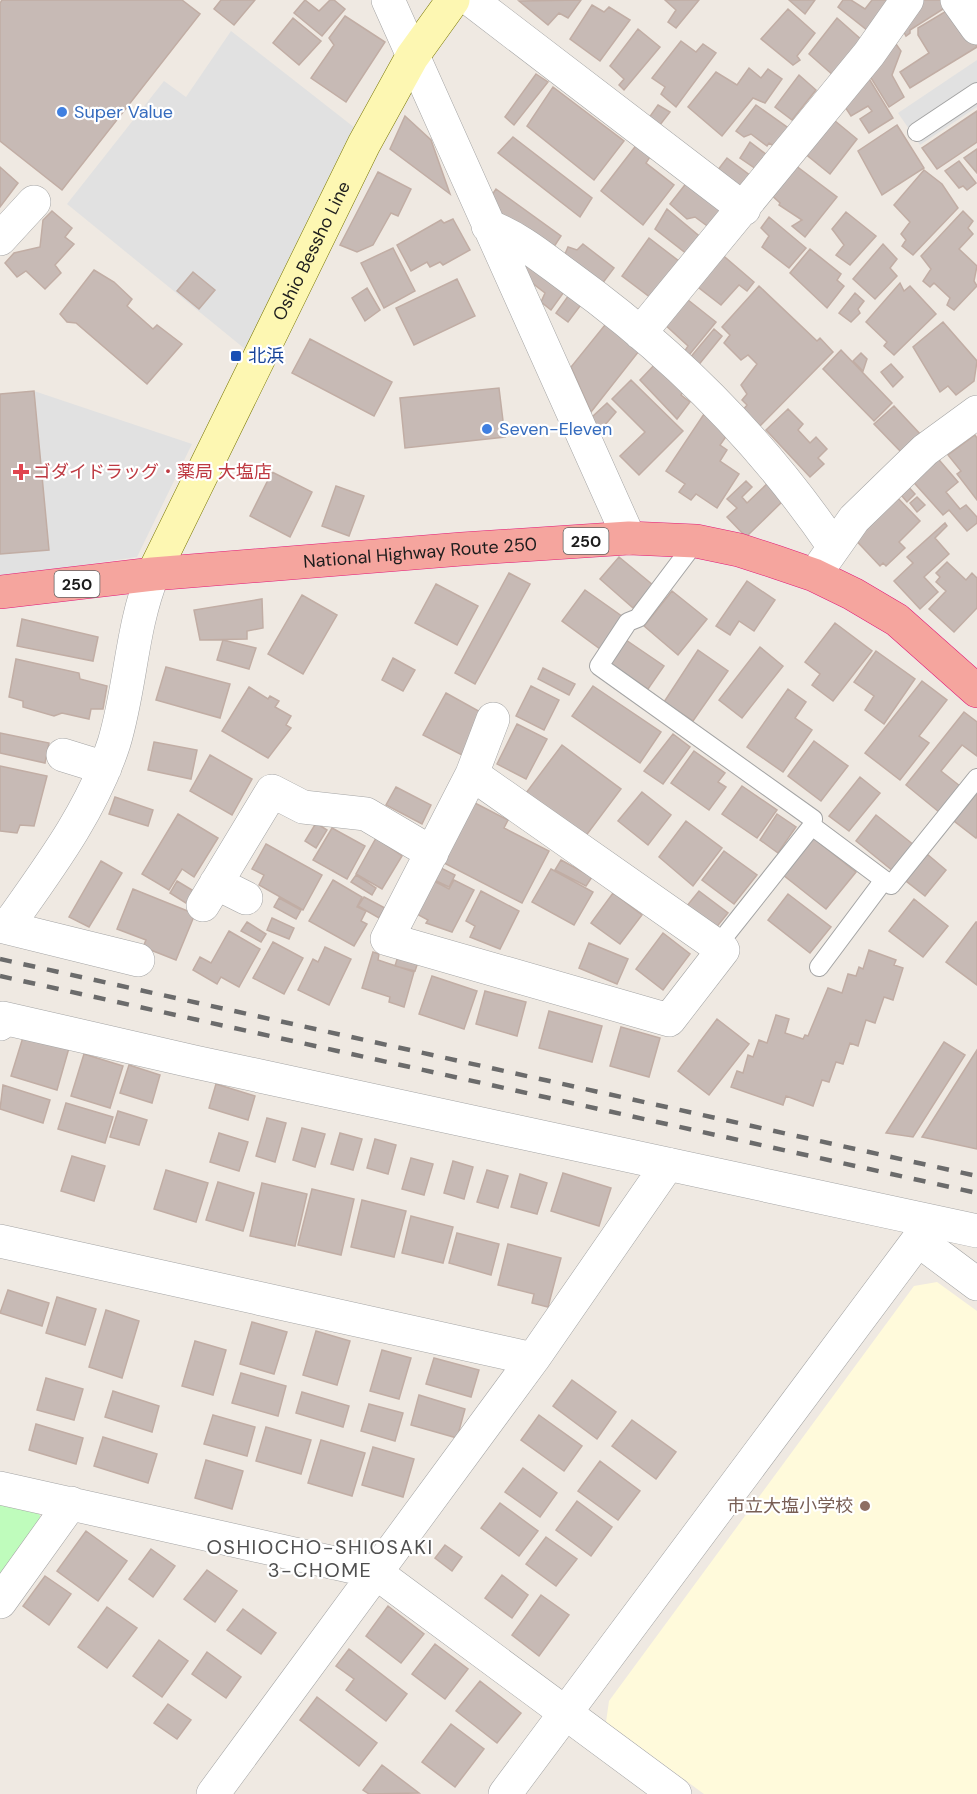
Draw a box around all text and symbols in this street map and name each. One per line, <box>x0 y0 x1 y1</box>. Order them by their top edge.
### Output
place label: Super Value <box>74 100 173 124</box>
marker: Super Value <box>55 105 69 119</box>
street label: Oshio Bessho Line <box>267 177 356 325</box>
place label: 北浜 <box>248 344 284 368</box>
marker: 北浜 <box>229 349 243 363</box>
place label: Seven-Eleven <box>499 417 612 441</box>
marker: Seven-Eleven <box>480 422 494 436</box>
place label: ゴダイドラッグ・薬局 大塩店 <box>33 460 272 484</box>
marker: ゴダイドラッグ・薬局 大塩店 <box>14 465 28 479</box>
road number: 250 <box>564 528 608 554</box>
street label: National Highway Route 250 <box>302 532 538 574</box>
road number: 250 <box>54 571 100 597</box>
place label: 市立大塩小学校 <box>727 1494 853 1518</box>
marker: 市立大塩小学校 <box>858 1499 872 1513</box>
district label: OSHIOCHO-SHIOSAKI 3-CHOME <box>206 1534 434 1583</box>

